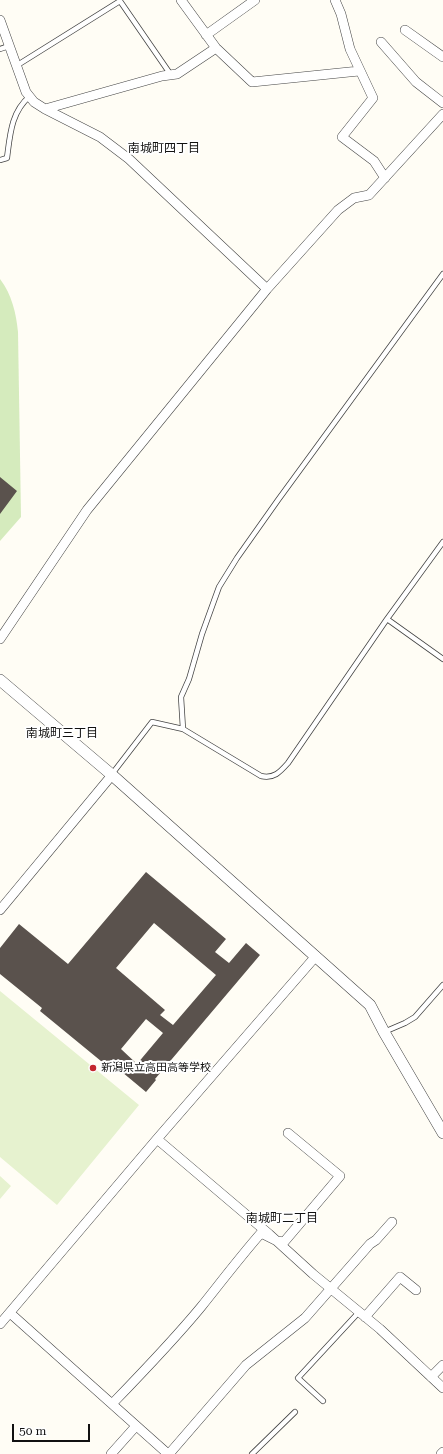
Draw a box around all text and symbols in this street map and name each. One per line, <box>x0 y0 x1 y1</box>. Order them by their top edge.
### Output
district label: 南城町四丁目 <box>128 141 200 155</box>
district label: 南城町三丁目 <box>26 726 98 740</box>
place label: 新潟県立高田高等学校 <box>101 1061 211 1075</box>
marker: 新潟県立高田高等学校 <box>88 1063 98 1073</box>
district label: 南城町二丁目 <box>246 1211 318 1225</box>
scale bar <box>14 1416 92 1442</box>
text: 50 m <box>19 1424 46 1438</box>

